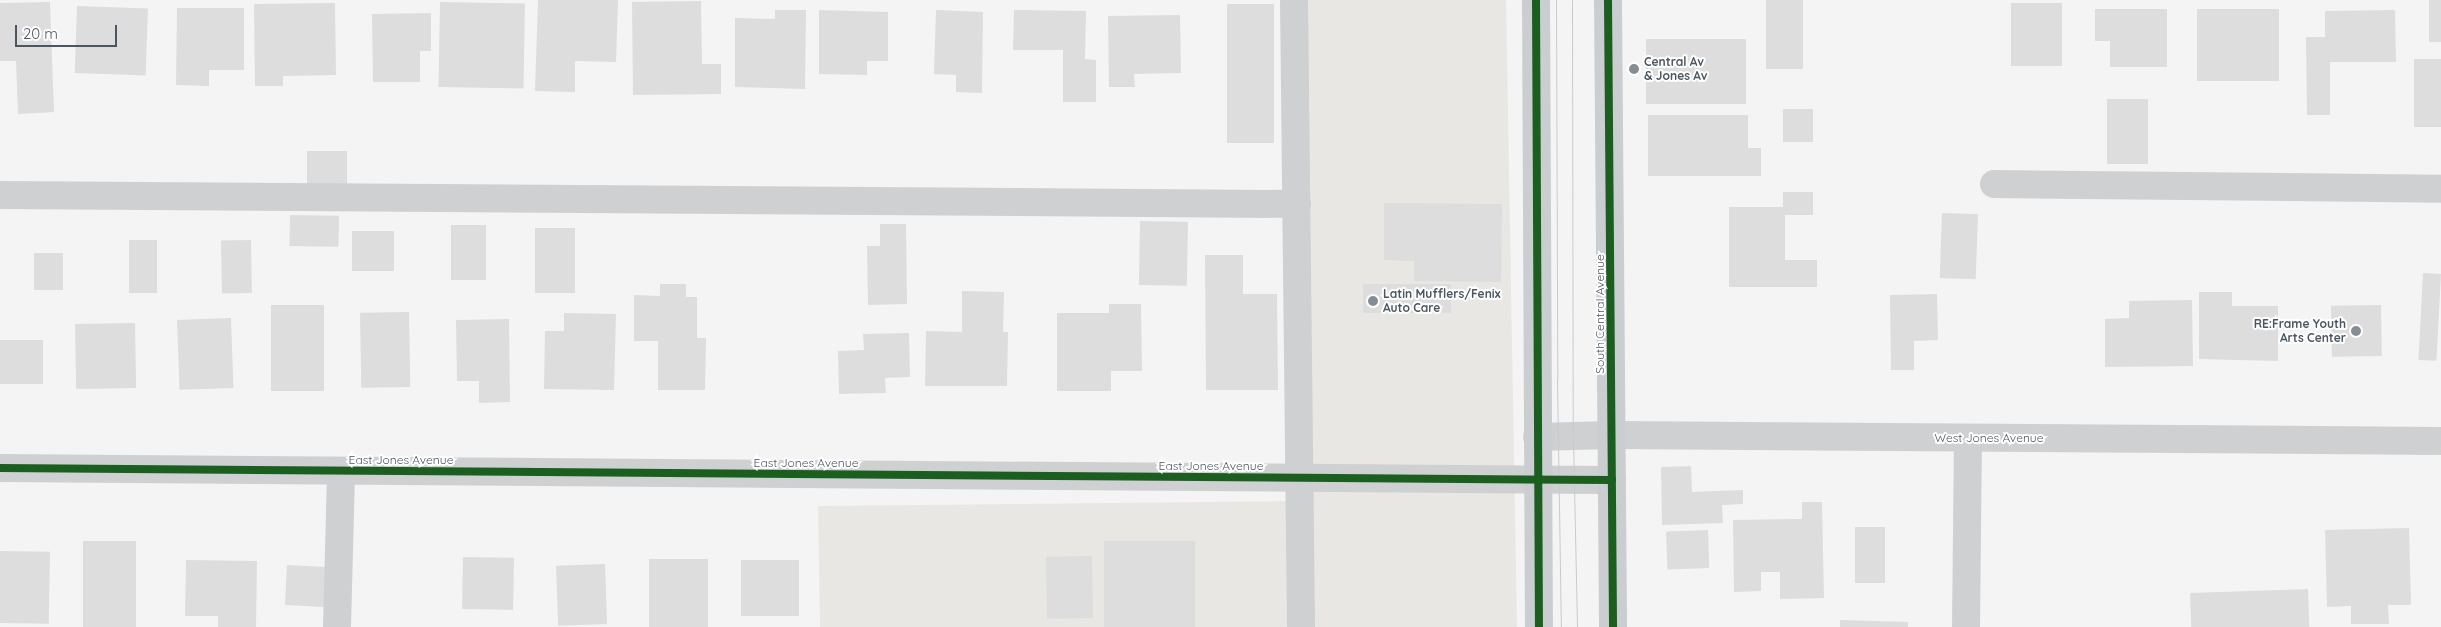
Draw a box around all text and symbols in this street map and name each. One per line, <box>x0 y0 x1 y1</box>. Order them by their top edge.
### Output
scale bar <box>18 15 120 47</box>
text: 20 m <box>23 24 58 43</box>
place label: Central Av & Jones Av <box>1644 55 1707 83</box>
marker: Central Av & Jones Av <box>1628 63 1640 75</box>
street label: South Central Avenue <box>1593 254 1607 374</box>
place label: Latin Mufflers/Fenix Auto Care <box>1383 287 1500 315</box>
marker: Latin Mufflers/Fenix Auto Care <box>1367 295 1379 307</box>
place label: RE:Frame Youth Arts Center <box>2254 317 2346 345</box>
marker: RE:Frame Youth Arts Center <box>2350 325 2362 337</box>
street label: West Jones Avenue <box>1935 431 2043 445</box>
street label: East Jones Avenue <box>349 453 453 467</box>
street label: East Jones Avenue <box>754 456 858 470</box>
street label: East Jones Avenue <box>1159 459 1263 473</box>

